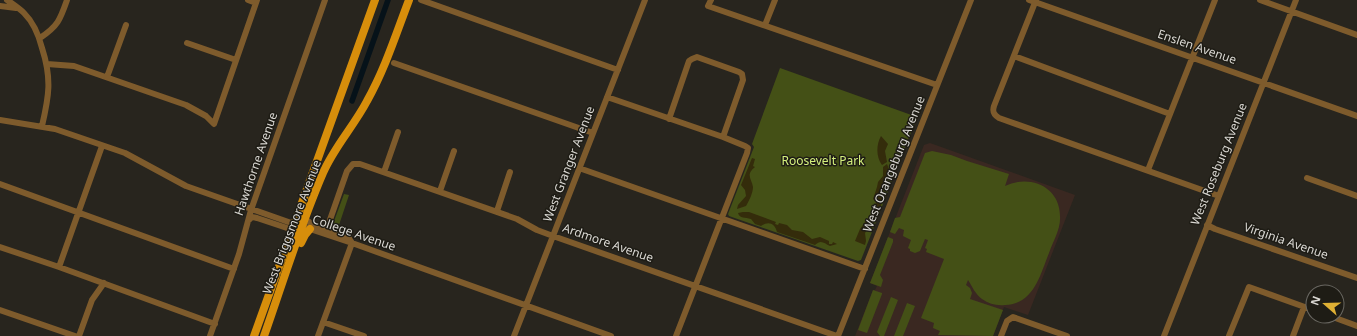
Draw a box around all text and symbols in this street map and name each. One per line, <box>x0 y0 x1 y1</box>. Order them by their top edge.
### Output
street label: Enslen Avenue <box>1155 25 1239 68</box>
street label: West Orangeburg Avenue <box>858 93 929 234</box>
street label: West Roseburg Avenue <box>1186 100 1251 227</box>
street label: West Granger Avenue <box>539 103 599 224</box>
street label: Hawthorne Avenue <box>230 110 281 218</box>
park label: Roosevelt Park <box>781 152 865 169</box>
street label: West Briggsmore Avenue <box>258 157 325 296</box>
street label: College Avenue <box>310 210 398 255</box>
street label: Virginia Avenue <box>1242 218 1331 263</box>
street label: Ardmore Avenue <box>560 219 656 266</box>
north arrow <box>1305 284 1345 324</box>
text: N <box>1307 294 1324 307</box>

